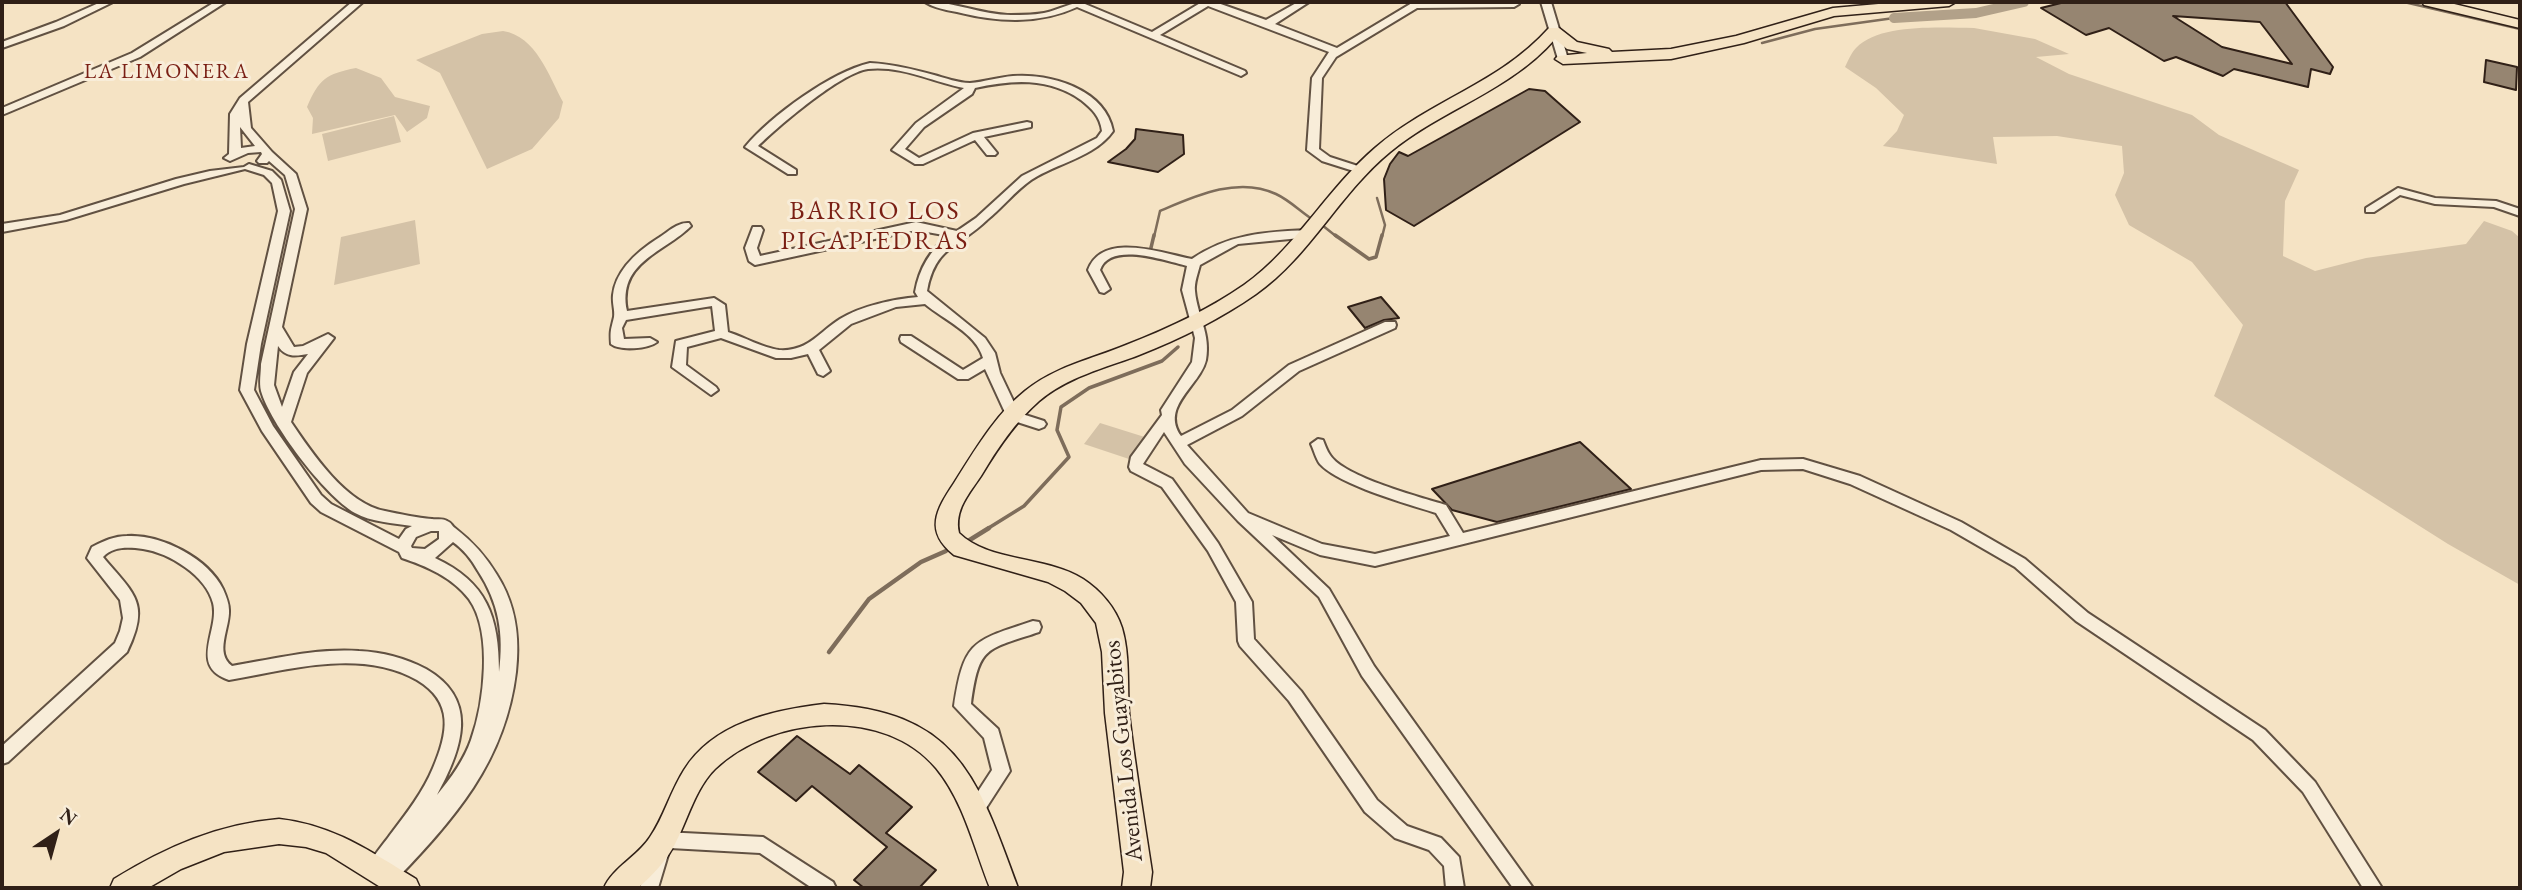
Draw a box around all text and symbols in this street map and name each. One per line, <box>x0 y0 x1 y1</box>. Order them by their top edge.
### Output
district label: LA LIMONERA <box>85 59 249 85</box>
district label: BARRIO LOS PICAPIEDRAS <box>782 196 968 258</box>
street label: Avenida Los Guayabitos <box>1098 639 1150 863</box>
north arrow <box>21 799 91 869</box>
text: N <box>55 802 82 831</box>

